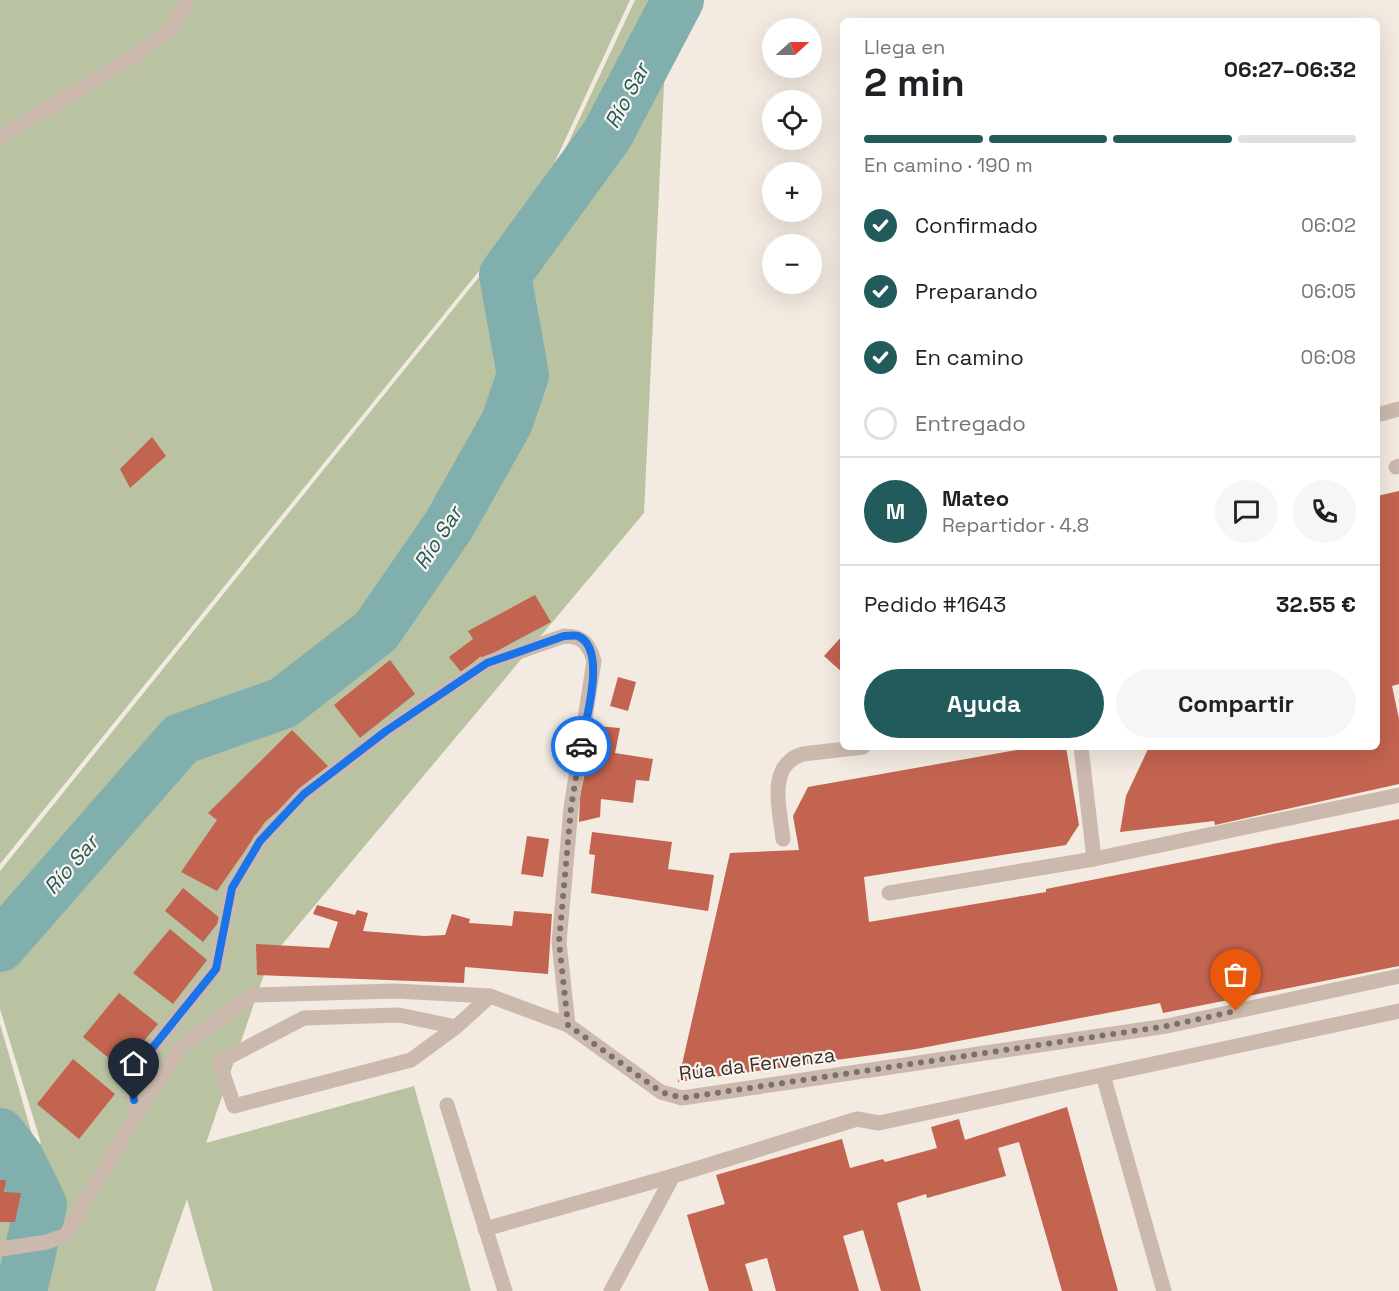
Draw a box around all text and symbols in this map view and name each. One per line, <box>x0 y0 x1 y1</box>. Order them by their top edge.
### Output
north arrow <box>762 18 822 78</box>
map controls <box>762 18 822 294</box>
text: Llega en <box>864 34 945 60</box>
text: 06:27–06:32 <box>1224 55 1356 83</box>
water label: Río Sar <box>598 57 656 133</box>
text: 2 min <box>864 58 965 107</box>
button: locate <box>762 90 822 150</box>
text: En camino · 190 m <box>864 152 1033 178</box>
button: + <box>762 162 822 222</box>
icon: check <box>864 209 897 242</box>
text: Confirmado <box>915 211 1038 239</box>
text: 06:02 <box>1301 212 1356 238</box>
button: − <box>762 234 822 294</box>
icon: check <box>864 275 897 308</box>
text: Preparando <box>915 277 1038 305</box>
text: 06:05 <box>1301 278 1356 304</box>
icon: check <box>864 341 897 374</box>
text: En camino <box>915 343 1024 371</box>
text: 06:08 <box>1301 344 1356 370</box>
text: Entregado <box>915 409 1026 437</box>
button: chat <box>1215 480 1278 543</box>
button: phone <box>1293 480 1356 543</box>
text: Mateo <box>942 484 1009 512</box>
text: M <box>886 497 905 525</box>
water label: Río Sar <box>407 499 469 574</box>
text: Repartidor · 4.8 <box>942 512 1089 538</box>
text: Pedido #1643 <box>864 590 1006 618</box>
text: 32.55 € <box>1276 590 1356 618</box>
button: Ayuda <box>864 669 1104 738</box>
button: Compartir <box>1116 669 1356 738</box>
courier <box>551 716 611 776</box>
icon: car <box>565 730 598 763</box>
water label: Río Sar <box>38 828 105 900</box>
pin <box>1210 949 1261 1011</box>
icon: bag <box>1219 958 1252 991</box>
pin <box>108 1038 159 1100</box>
street label: Rúa da Fervenza <box>677 1042 837 1086</box>
icon: home <box>117 1047 150 1080</box>

